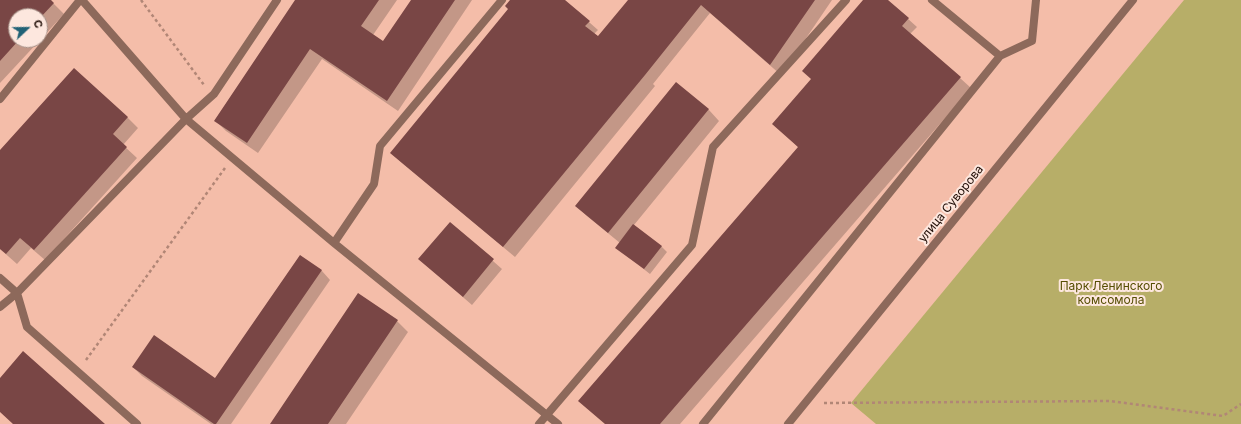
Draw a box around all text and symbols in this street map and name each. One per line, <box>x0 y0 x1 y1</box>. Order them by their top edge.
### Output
north arrow <box>8 8 48 48</box>
text: С <box>30 17 46 30</box>
street label: улица Суворова <box>916 163 986 245</box>
park label: Парк Ленинского комсомола <box>1060 279 1162 307</box>

